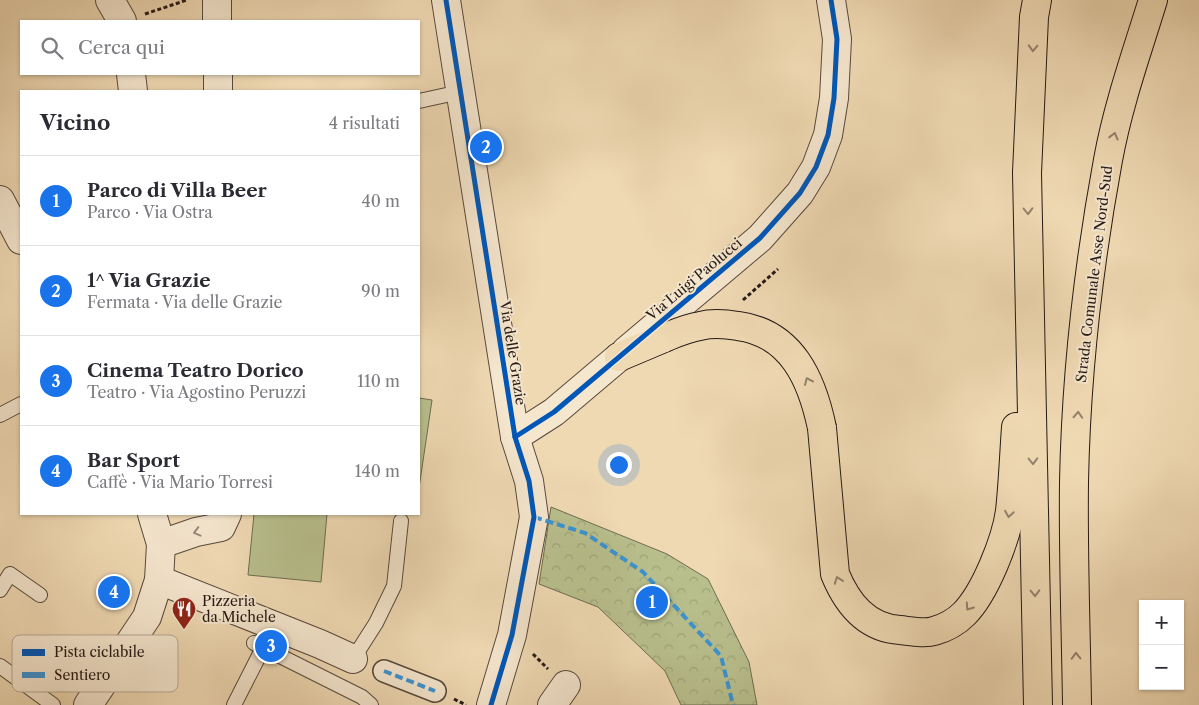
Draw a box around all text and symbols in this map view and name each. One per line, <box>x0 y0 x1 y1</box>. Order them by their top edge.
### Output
search box <box>20 20 420 75</box>
icon: search <box>38 34 66 62</box>
text: Cerca qui <box>78 36 165 59</box>
one-way arrow <box>1027 45 1038 53</box>
text: Vicino <box>40 110 110 135</box>
text: 4 risultati <box>329 113 400 133</box>
pin: 2 <box>470 128 502 166</box>
one-way arrow <box>1108 132 1119 140</box>
street label: Strada Comunale Asse Nord-Sud <box>1072 164 1116 384</box>
text: Parco di Villa Beer <box>87 179 267 202</box>
text: 1 <box>52 191 60 211</box>
text: 40 m <box>361 191 400 211</box>
text: Parco · Via Ostra <box>87 202 213 222</box>
one-way arrow <box>1023 208 1033 215</box>
street label: Via Luigi Paolucci <box>642 234 746 325</box>
text: 1^ Via Grazie <box>87 269 211 292</box>
text: 2 <box>51 281 61 301</box>
text: 90 m <box>361 281 400 301</box>
text: Fermata · Via delle Grazie <box>87 292 283 312</box>
street label: Via delle Grazie <box>496 299 530 407</box>
text: Cinema Teatro Dorico <box>87 359 304 382</box>
text: 3 <box>51 371 61 391</box>
text: 110 m <box>357 371 400 391</box>
one-way arrow <box>803 377 814 386</box>
text: Teatro · Via Agostino Peruzzi <box>87 382 306 402</box>
one-way arrow <box>1073 411 1083 418</box>
text: Bar Sport <box>87 449 180 472</box>
your location <box>606 452 632 478</box>
one-way arrow <box>1027 457 1038 465</box>
text: 4 <box>51 461 61 481</box>
text: 140 m <box>355 461 400 481</box>
text: Caffè · Via Mario Torresi <box>87 472 273 492</box>
one-way arrow <box>1004 510 1014 518</box>
one-way arrow <box>193 526 202 537</box>
pin: 4 <box>98 573 130 611</box>
one-way arrow <box>834 576 844 584</box>
pin: 1 <box>636 583 668 621</box>
one-way arrow <box>1030 589 1041 597</box>
place label: Pizzeria da Michele <box>202 592 276 626</box>
restaurant icon: Pizzeria da Michele <box>171 596 197 630</box>
map controls <box>1139 600 1184 690</box>
button: + <box>1139 600 1184 645</box>
one-way arrow <box>966 601 975 611</box>
pin: 3 <box>255 627 287 665</box>
legend <box>12 635 178 692</box>
text: Pista ciclabile <box>54 643 145 661</box>
button: − <box>1139 645 1184 690</box>
one-way arrow <box>1071 652 1081 660</box>
text: Sentiero <box>54 666 110 684</box>

